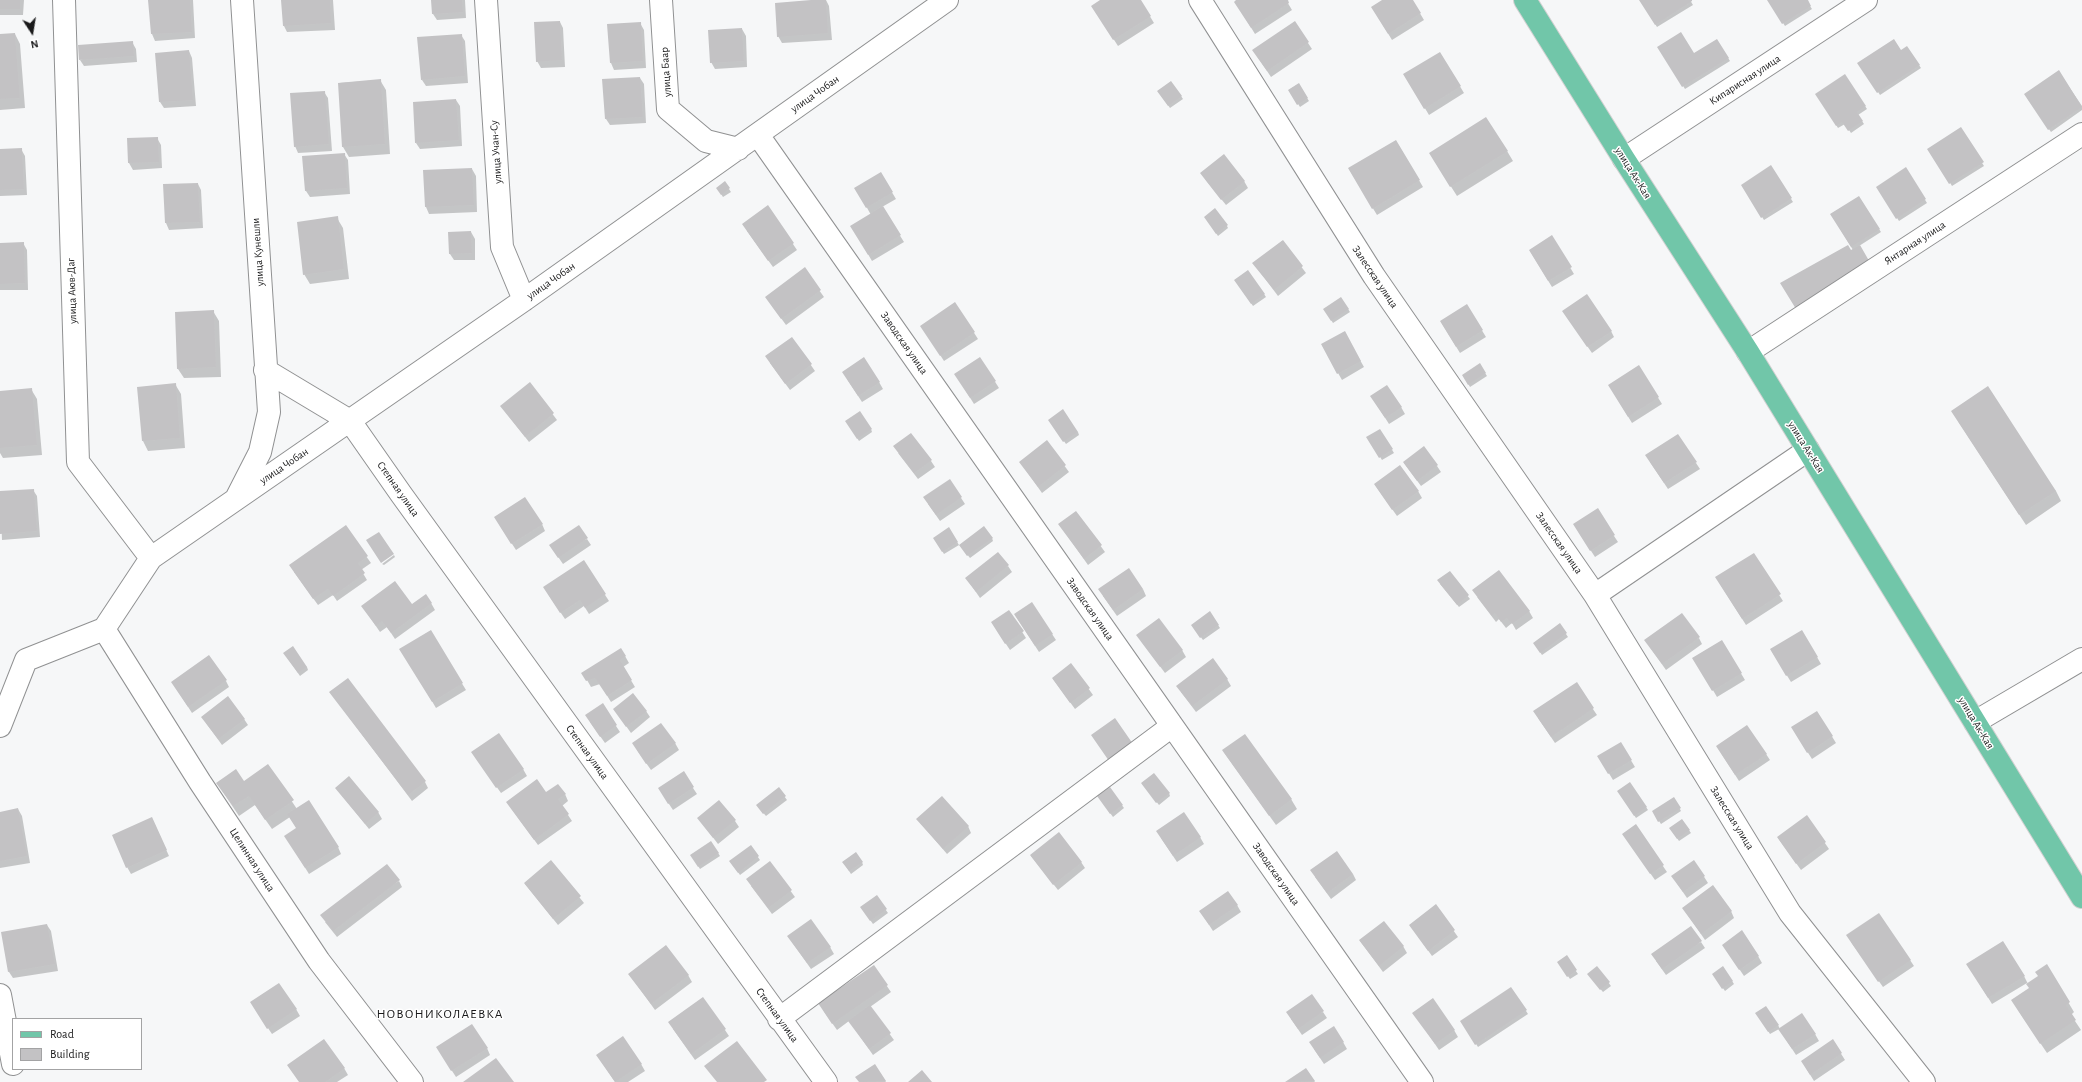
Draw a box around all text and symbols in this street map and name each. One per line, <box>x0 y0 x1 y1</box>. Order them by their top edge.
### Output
north arrow <box>12 12 52 52</box>
text: N <box>30 38 39 50</box>
street label: улица Баар <box>658 47 674 97</box>
street label: Кипарисная улица <box>1707 52 1783 108</box>
street label: улица Чобан <box>788 73 842 115</box>
street label: улица Учан-Су <box>487 120 505 184</box>
street label: улица Ак-Кая <box>1612 145 1654 201</box>
street label: улица Кунешли <box>249 217 267 287</box>
street label: Янтарная улица <box>1882 218 1948 268</box>
street label: Залесская улица <box>1349 243 1401 311</box>
street label: улица Аюв-Даг <box>64 258 80 324</box>
street label: улица Чобан <box>524 260 578 302</box>
street label: Заводская улица <box>877 309 931 377</box>
street label: улица Ак-Кая <box>1785 419 1827 475</box>
street label: улица Чобан <box>257 445 311 487</box>
street label: Степная улица <box>374 459 422 519</box>
street label: Залесская улица <box>1533 510 1585 576</box>
street label: Заводская улица <box>1063 575 1117 643</box>
street label: улица Ак-Кая <box>1955 695 1997 751</box>
street label: Степная улица <box>563 722 611 782</box>
street label: Залесская улица <box>1707 784 1757 852</box>
street label: Целинная улица <box>227 826 277 894</box>
street label: Заводская улица <box>1249 840 1303 908</box>
street label: Степная улица <box>753 985 801 1045</box>
district label: НОВОНИКОЛАЕВКА <box>377 1006 503 1022</box>
legend <box>12 1018 142 1070</box>
text: Road <box>50 1028 74 1040</box>
text: Building <box>50 1048 90 1060</box>

